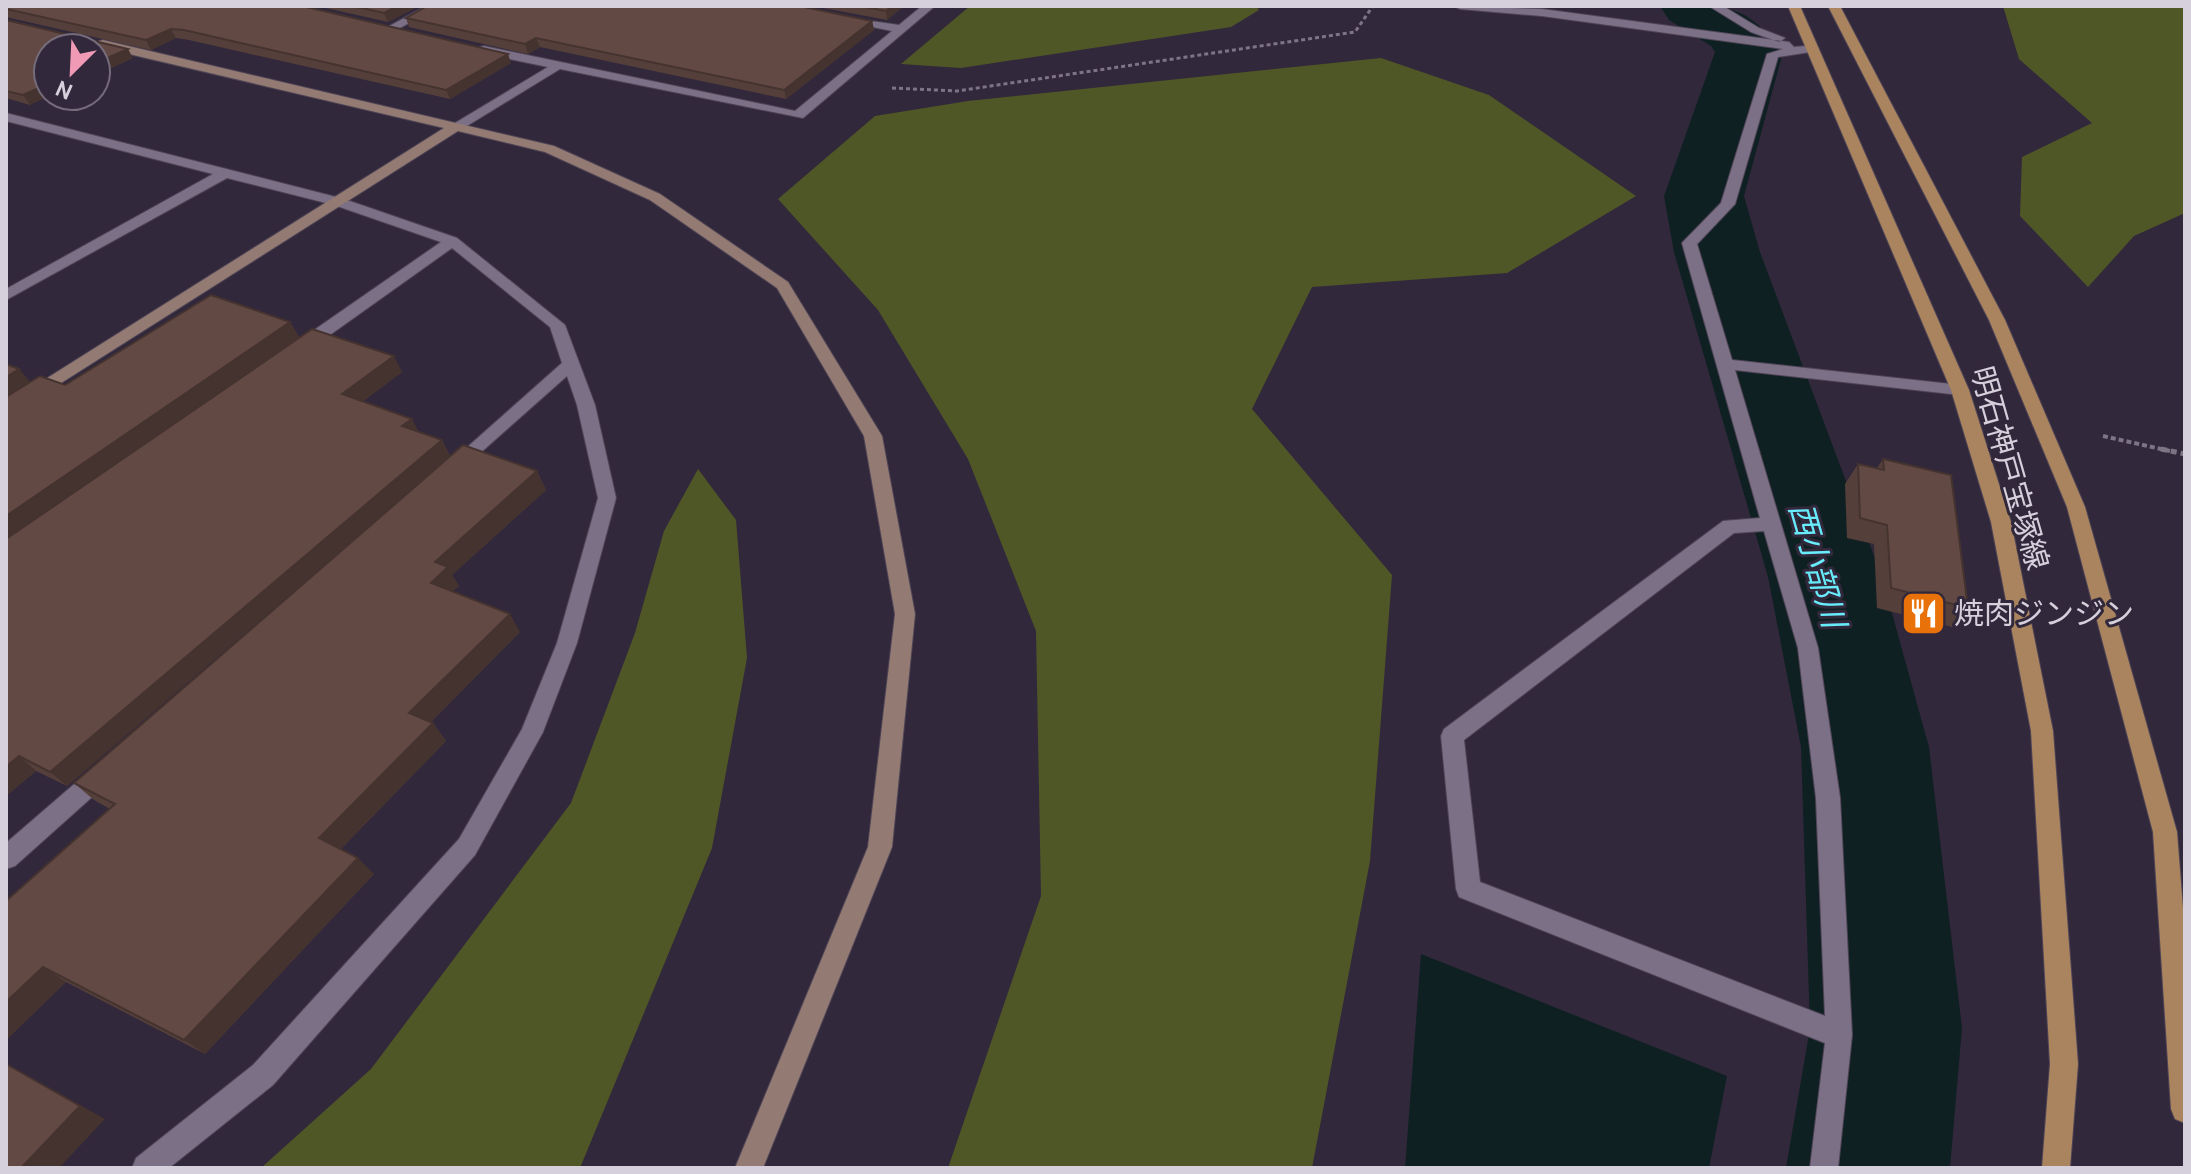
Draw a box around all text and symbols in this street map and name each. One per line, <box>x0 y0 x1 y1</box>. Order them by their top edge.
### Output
north arrow <box>32 32 112 112</box>
text: N <box>51 74 77 105</box>
street label: 明石神戸宝塚線 <box>1963 362 2057 574</box>
water label: 西小部川 <box>1782 498 1855 635</box>
restaurant icon: 焼肉ジンジン <box>1899 589 1947 637</box>
place label: 焼肉ジンジン <box>1954 595 2134 632</box>

